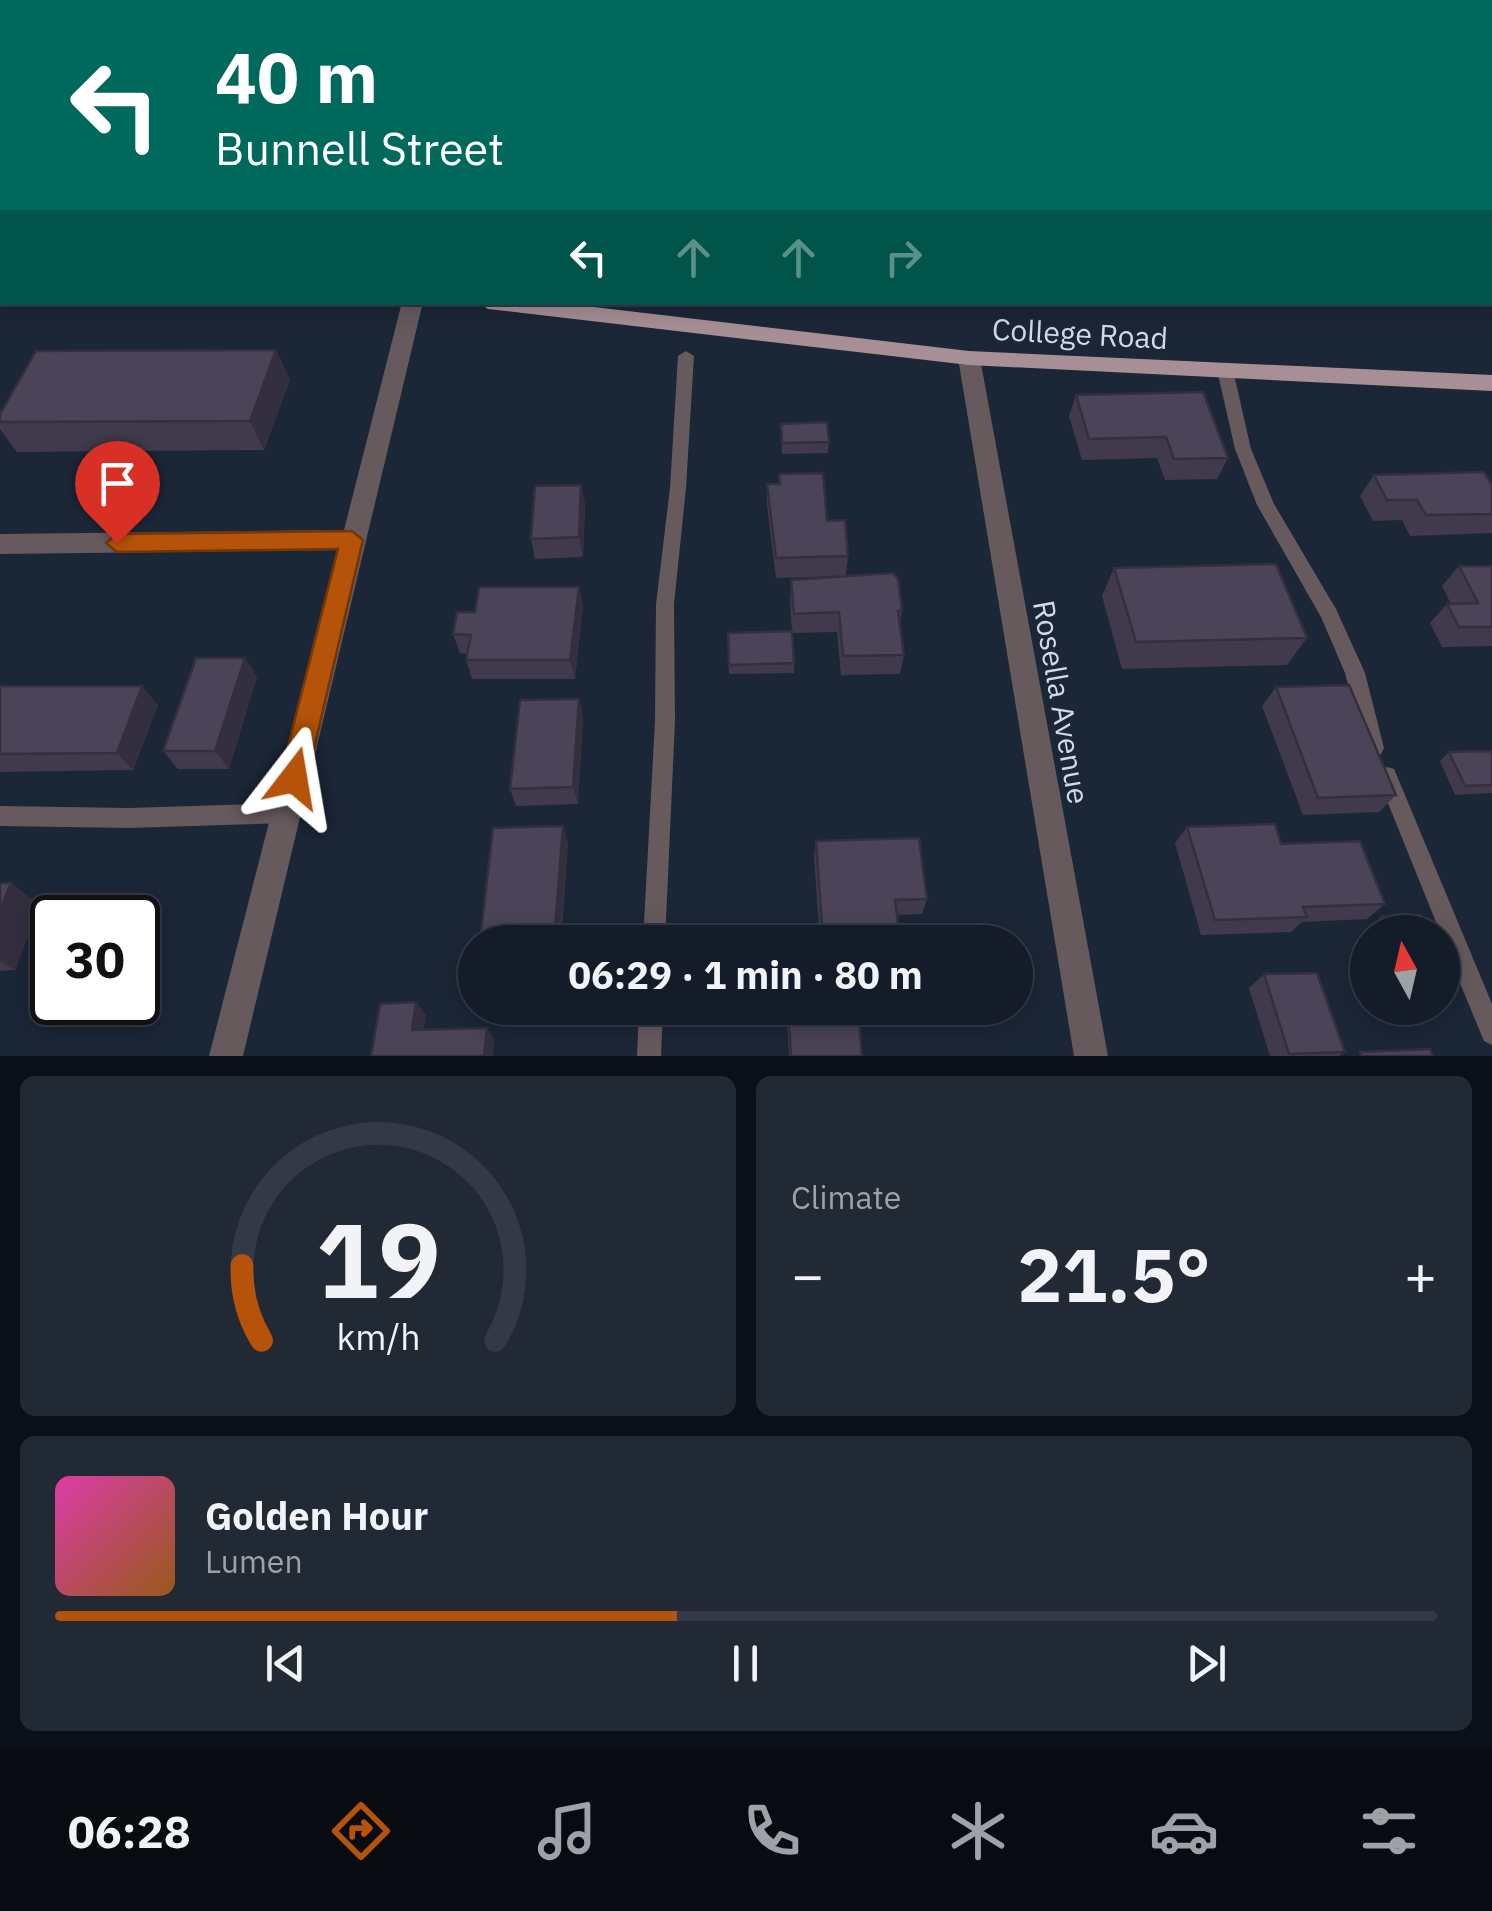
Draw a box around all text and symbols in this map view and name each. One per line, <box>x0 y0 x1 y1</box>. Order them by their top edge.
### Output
text: 40 m <box>215 31 378 122</box>
icon: left <box>50 40 180 170</box>
text: Bunnell Street <box>215 119 504 177</box>
icon: left <box>561 230 616 285</box>
icon: ahead <box>666 230 721 285</box>
icon: ahead <box>771 230 826 285</box>
icon: right <box>876 230 931 285</box>
street label: College Road <box>991 309 1169 357</box>
pin <box>75 441 160 544</box>
icon: arrive <box>90 456 145 511</box>
street label: Rosella Avenue <box>1025 597 1099 807</box>
position arrow <box>242 726 346 830</box>
speed limit sign: 30 <box>30 895 160 1025</box>
north arrow <box>1350 915 1460 1025</box>
map controls <box>1350 915 1460 1025</box>
text: 06:29 · 1 min · 80 m <box>568 950 923 999</box>
text: Climate <box>791 1176 901 1218</box>
text: 19 <box>316 1191 440 1327</box>
text: 21.5° <box>1017 1225 1211 1323</box>
text: − <box>791 1239 824 1310</box>
text: + <box>1404 1239 1437 1310</box>
text: km/h <box>336 1313 420 1360</box>
text: Golden Hour <box>205 1491 428 1540</box>
text: Lumen <box>205 1540 303 1582</box>
icon: previous <box>258 1636 313 1691</box>
icon: pause <box>718 1636 773 1691</box>
icon: next <box>1179 1636 1234 1691</box>
icon: directions <box>326 1796 396 1866</box>
icon: music <box>532 1796 602 1866</box>
icon: phone <box>737 1796 807 1866</box>
icon: climate <box>943 1796 1013 1866</box>
icon: car <box>1149 1796 1219 1866</box>
icon: filters <box>1354 1796 1424 1866</box>
text: 06:28 <box>68 1802 191 1860</box>

